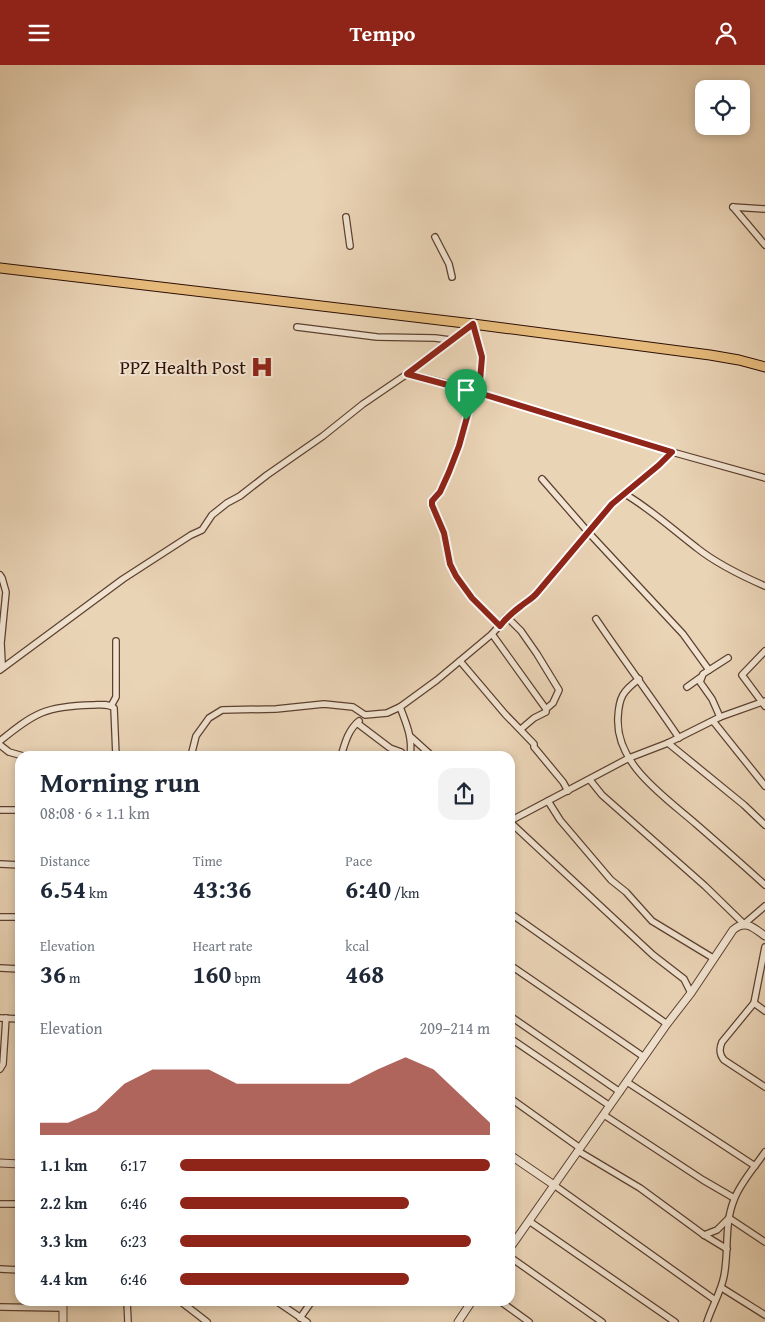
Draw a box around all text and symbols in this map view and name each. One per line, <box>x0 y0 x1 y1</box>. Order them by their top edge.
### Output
text: Tempo <box>350 17 416 49</box>
icon: menu <box>25 19 53 47</box>
icon: person <box>712 19 740 47</box>
map controls <box>695 80 750 135</box>
button: locate <box>695 80 750 135</box>
place label: PPZ Health Post <box>120 353 246 381</box>
hospital icon: PPZ Health Post <box>249 354 275 380</box>
pin <box>445 369 487 420</box>
icon: arrive <box>452 376 480 404</box>
text: Morning run <box>40 761 200 802</box>
button: share <box>438 768 490 820</box>
text: 08:08 · 6 × 1.1 km <box>40 801 150 825</box>
text: Distance <box>40 851 90 871</box>
text: Time <box>193 851 222 871</box>
text: Pace <box>345 851 372 871</box>
text: 6.54 <box>40 871 86 907</box>
text: 43:36 <box>193 871 252 907</box>
text: 6:40 <box>345 871 391 907</box>
text: km <box>86 883 108 903</box>
text: /km <box>391 883 420 903</box>
text: Elevation <box>40 936 95 956</box>
text: Heart rate <box>193 936 253 956</box>
text: kcal <box>345 936 369 956</box>
text: 36 <box>40 956 66 992</box>
text: 160 <box>193 956 232 992</box>
text: 468 <box>345 956 384 992</box>
text: m <box>66 968 80 988</box>
text: bpm <box>232 968 261 988</box>
text: Elevation <box>40 1016 103 1040</box>
text: 209–214 m <box>420 1016 490 1040</box>
text: 1.1 km <box>40 1153 87 1177</box>
text: 6:17 <box>120 1153 147 1177</box>
text: 2.2 km <box>40 1191 87 1215</box>
text: 6:46 <box>120 1191 147 1215</box>
text: 3.3 km <box>40 1229 87 1253</box>
text: 6:23 <box>120 1229 147 1253</box>
text: 4.4 km <box>40 1267 87 1291</box>
text: 6:46 <box>120 1267 147 1291</box>

